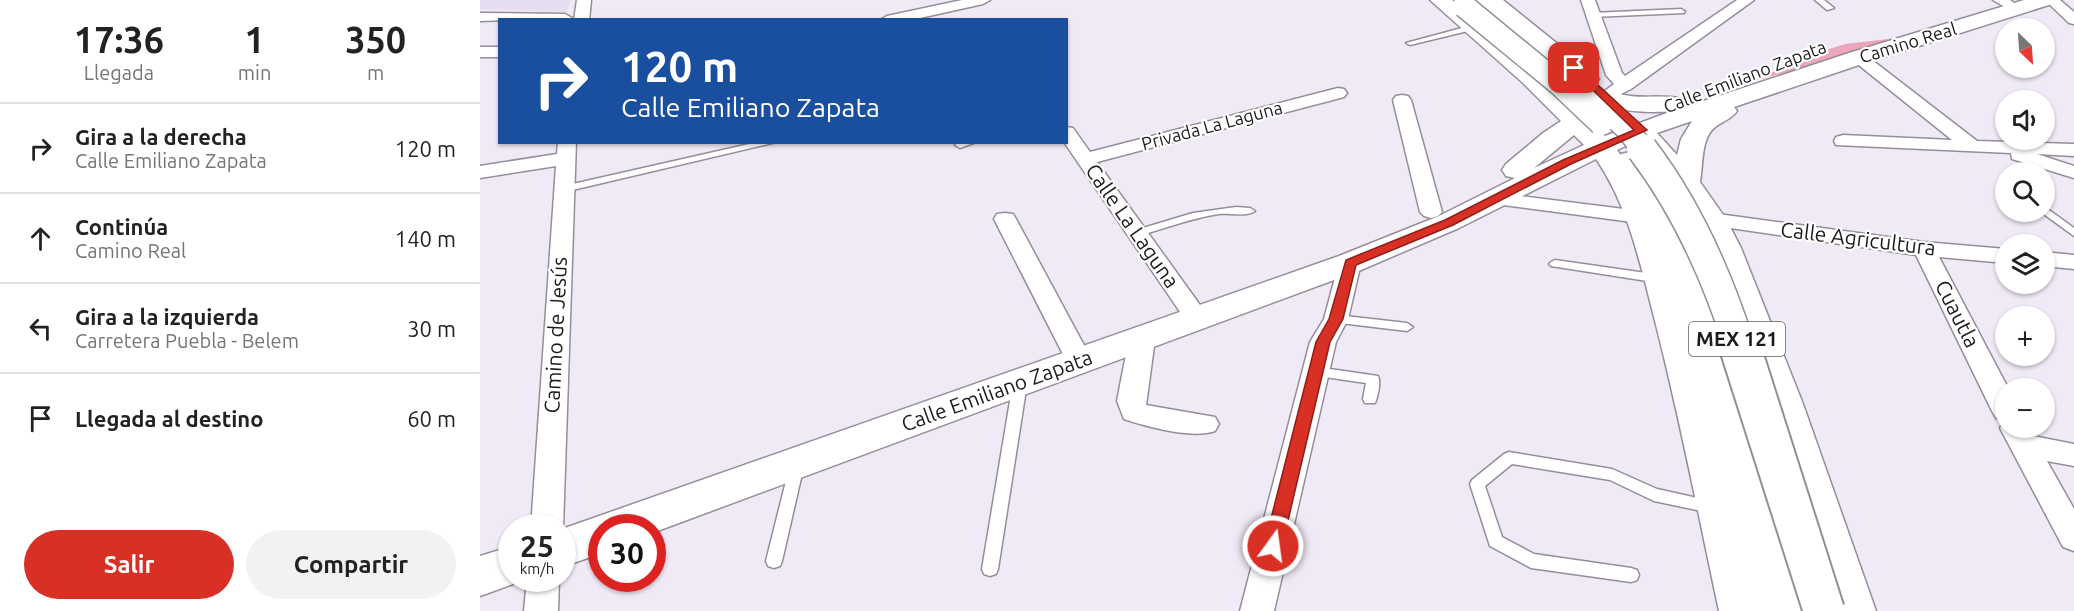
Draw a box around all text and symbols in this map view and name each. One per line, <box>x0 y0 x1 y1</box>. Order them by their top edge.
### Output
street label: Camino Real <box>1857 18 1959 66</box>
north arrow <box>1995 18 2055 78</box>
map controls <box>1995 18 2055 438</box>
text: 17:36 <box>74 19 164 60</box>
text: 1 <box>244 19 265 60</box>
text: 350 <box>345 19 406 60</box>
street label: Calle Emiliano Zapata <box>1660 36 1829 116</box>
icon: right <box>522 42 600 120</box>
pin <box>1548 42 1599 93</box>
text: 120 m <box>621 43 738 90</box>
icon: arrive <box>1557 51 1590 84</box>
text: Llegada <box>84 61 154 84</box>
text: min <box>238 61 271 84</box>
text: m <box>367 61 384 84</box>
button: sound <box>1995 90 2055 150</box>
text: Calle Emiliano Zapata <box>621 92 880 122</box>
street label: Privada La Laguna <box>1139 97 1284 153</box>
text: Gira a la derecha <box>75 124 247 149</box>
icon: right <box>24 132 57 165</box>
text: 120 m <box>395 136 456 161</box>
text: Calle Emiliano Zapata <box>75 149 267 172</box>
street label: Calle La Laguna <box>1081 159 1184 292</box>
button: search <box>1995 162 2055 222</box>
text: Continúa <box>75 214 168 239</box>
street label: Calle Agricultura <box>1779 217 1937 259</box>
icon: ahead <box>24 222 57 255</box>
text: 140 m <box>395 226 456 251</box>
button: layers <box>1995 234 2055 294</box>
text: Camino Real <box>75 239 186 262</box>
street label: Camino de Jesús <box>539 256 571 414</box>
street label: Cuautla <box>1931 276 1985 351</box>
text: Gira a la izquierda <box>75 304 259 329</box>
button: + <box>1995 306 2055 366</box>
icon: left <box>24 312 57 345</box>
text: 30 m <box>407 316 456 341</box>
road number: MEX 121 <box>1689 322 1785 356</box>
text: Carretera Puebla - Belem <box>75 329 299 352</box>
street label: Calle Emiliano Zapata <box>898 344 1095 436</box>
button: − <box>1995 378 2055 438</box>
icon: arrive <box>24 402 57 435</box>
text: Llegada al destino <box>75 406 263 431</box>
text: 60 m <box>407 406 456 431</box>
speed limit sign: 30 <box>588 514 666 592</box>
position arrow <box>1241 514 1305 578</box>
text: 25 <box>520 529 554 563</box>
button: Salir <box>24 530 234 599</box>
button: Compartir <box>246 530 456 599</box>
text: km/h <box>520 560 554 577</box>

